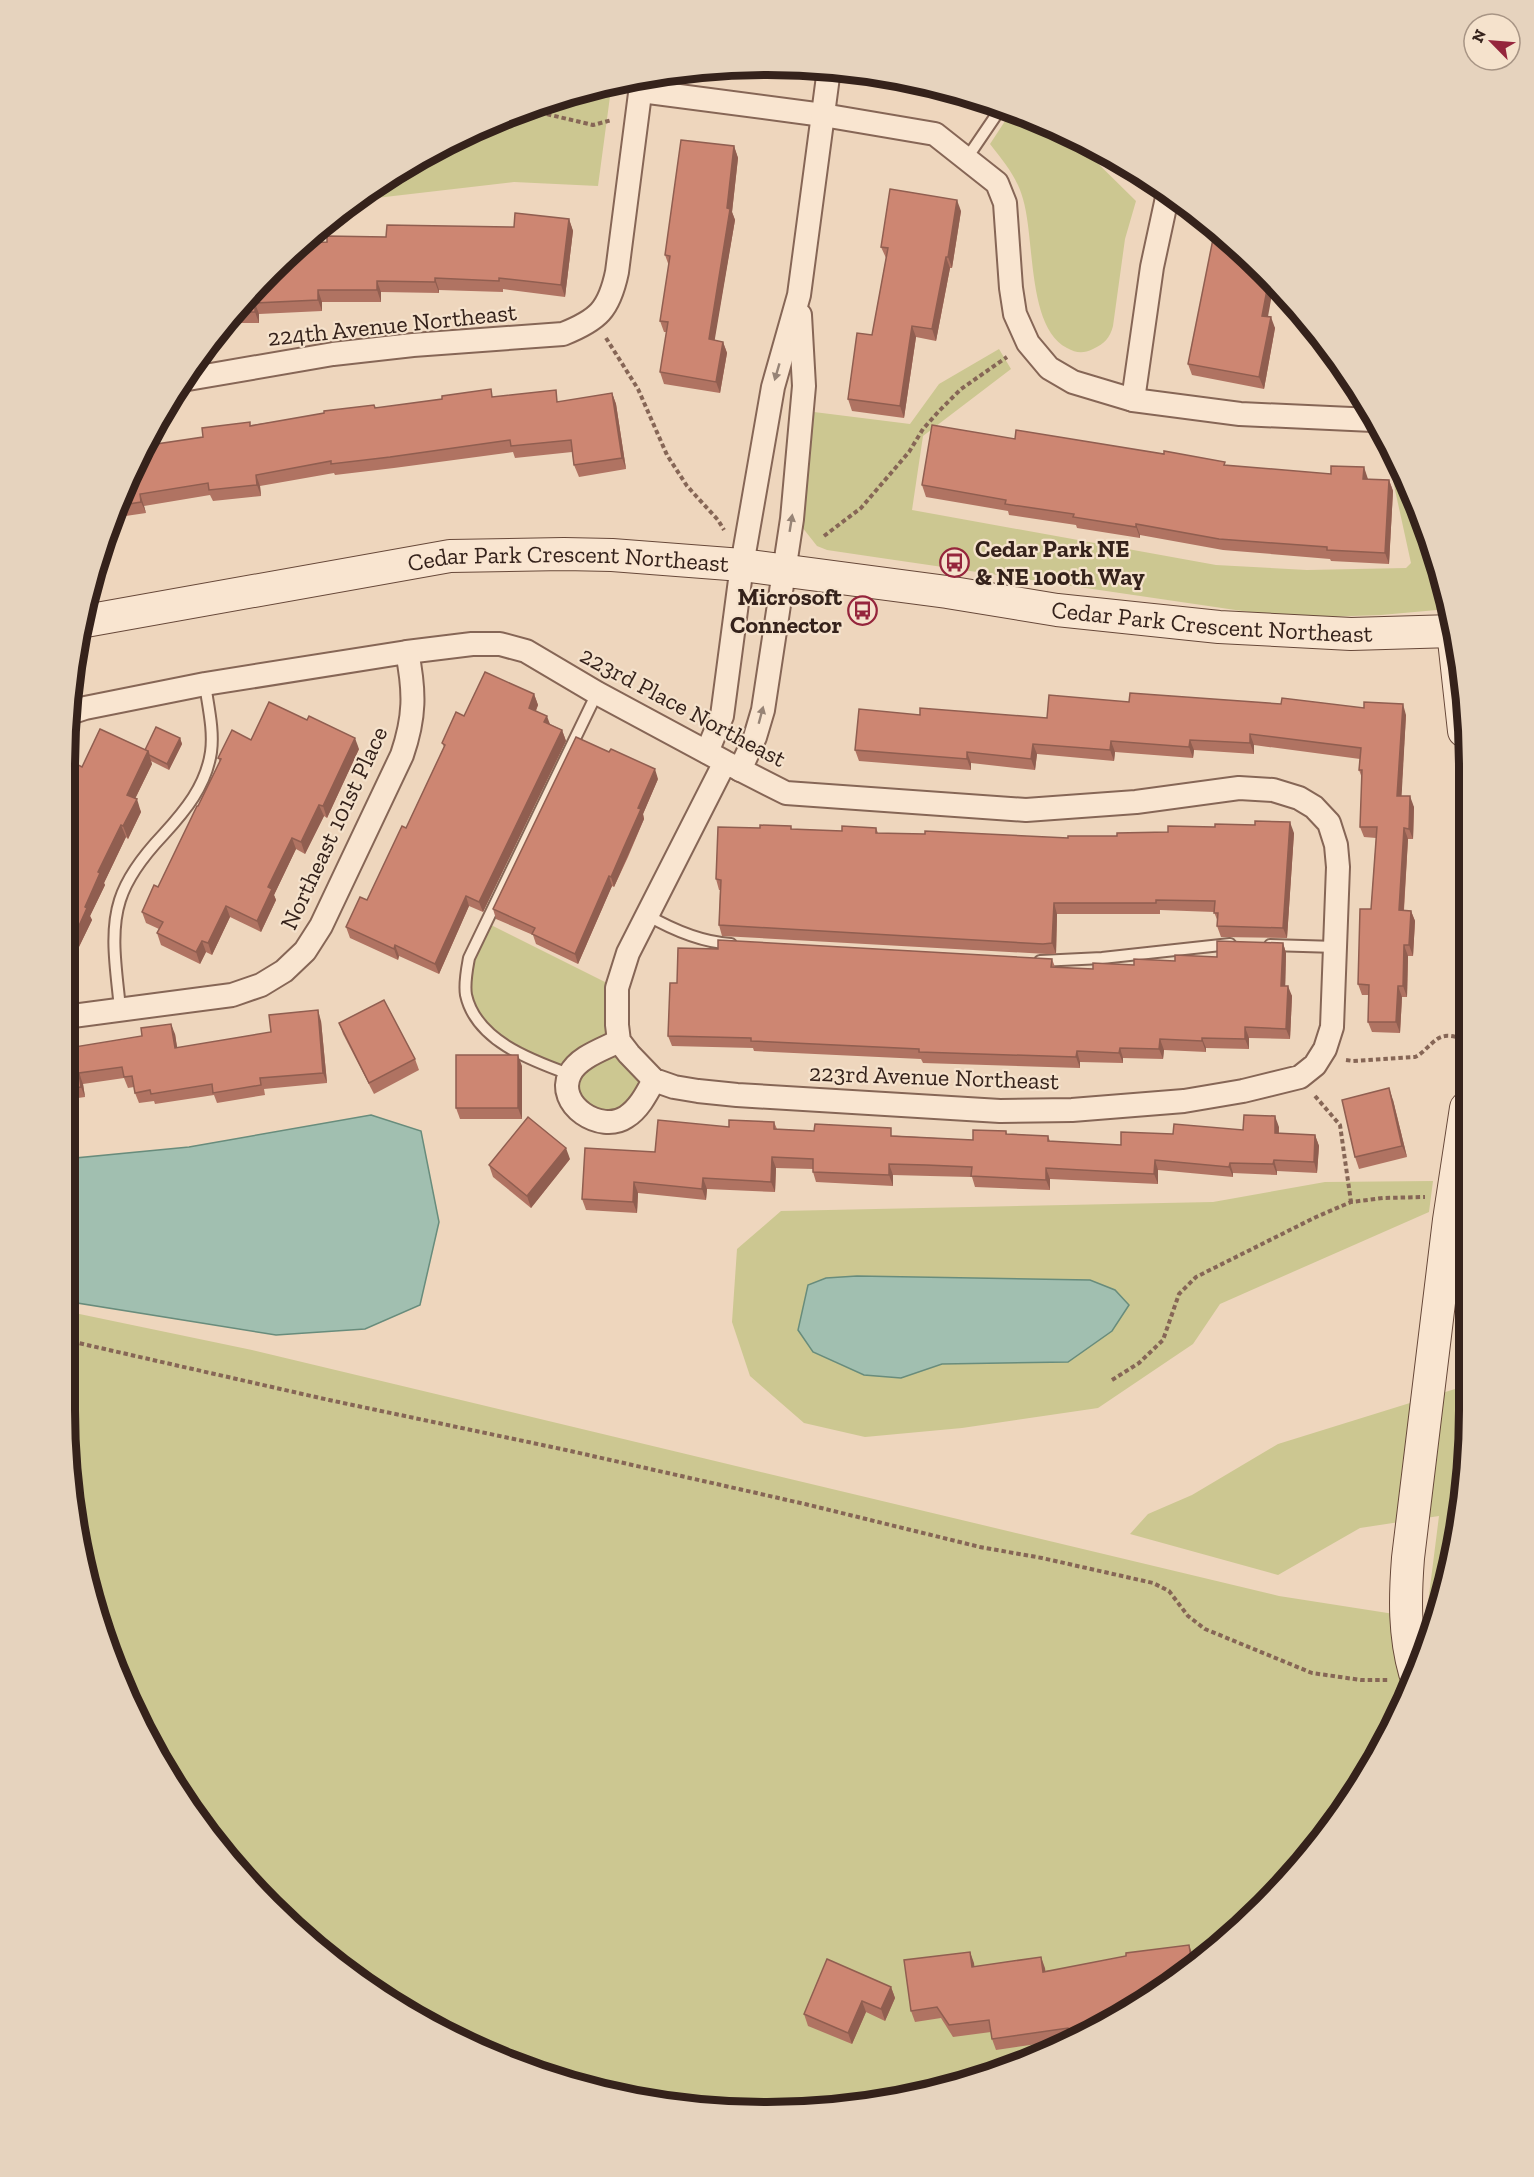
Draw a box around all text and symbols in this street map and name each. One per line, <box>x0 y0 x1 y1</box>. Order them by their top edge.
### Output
north arrow <box>1462 12 1522 72</box>
text: N <box>1468 26 1490 45</box>
street label: 224th Avenue Northeast <box>266 297 518 352</box>
one-way arrow <box>772 363 782 381</box>
one-way arrow <box>786 513 795 532</box>
place label: Cedar Park NE & NE 100th Way <box>975 534 1145 591</box>
street label: Cedar Park Crescent Northeast <box>405 539 730 578</box>
bus stop icon: Cedar Park NE & NE 100th Way <box>938 547 970 579</box>
place label: Microsoft Connector <box>730 582 842 639</box>
bus stop icon: Microsoft Connector <box>847 595 879 627</box>
street label: Cedar Park Crescent Northeast <box>1050 595 1373 648</box>
street label: 223rd Place Northeast <box>575 640 791 773</box>
one-way arrow <box>756 706 766 725</box>
street label: Northeast 101st Place <box>274 722 393 934</box>
street label: 223rd Avenue Northeast <box>809 1058 1060 1095</box>

